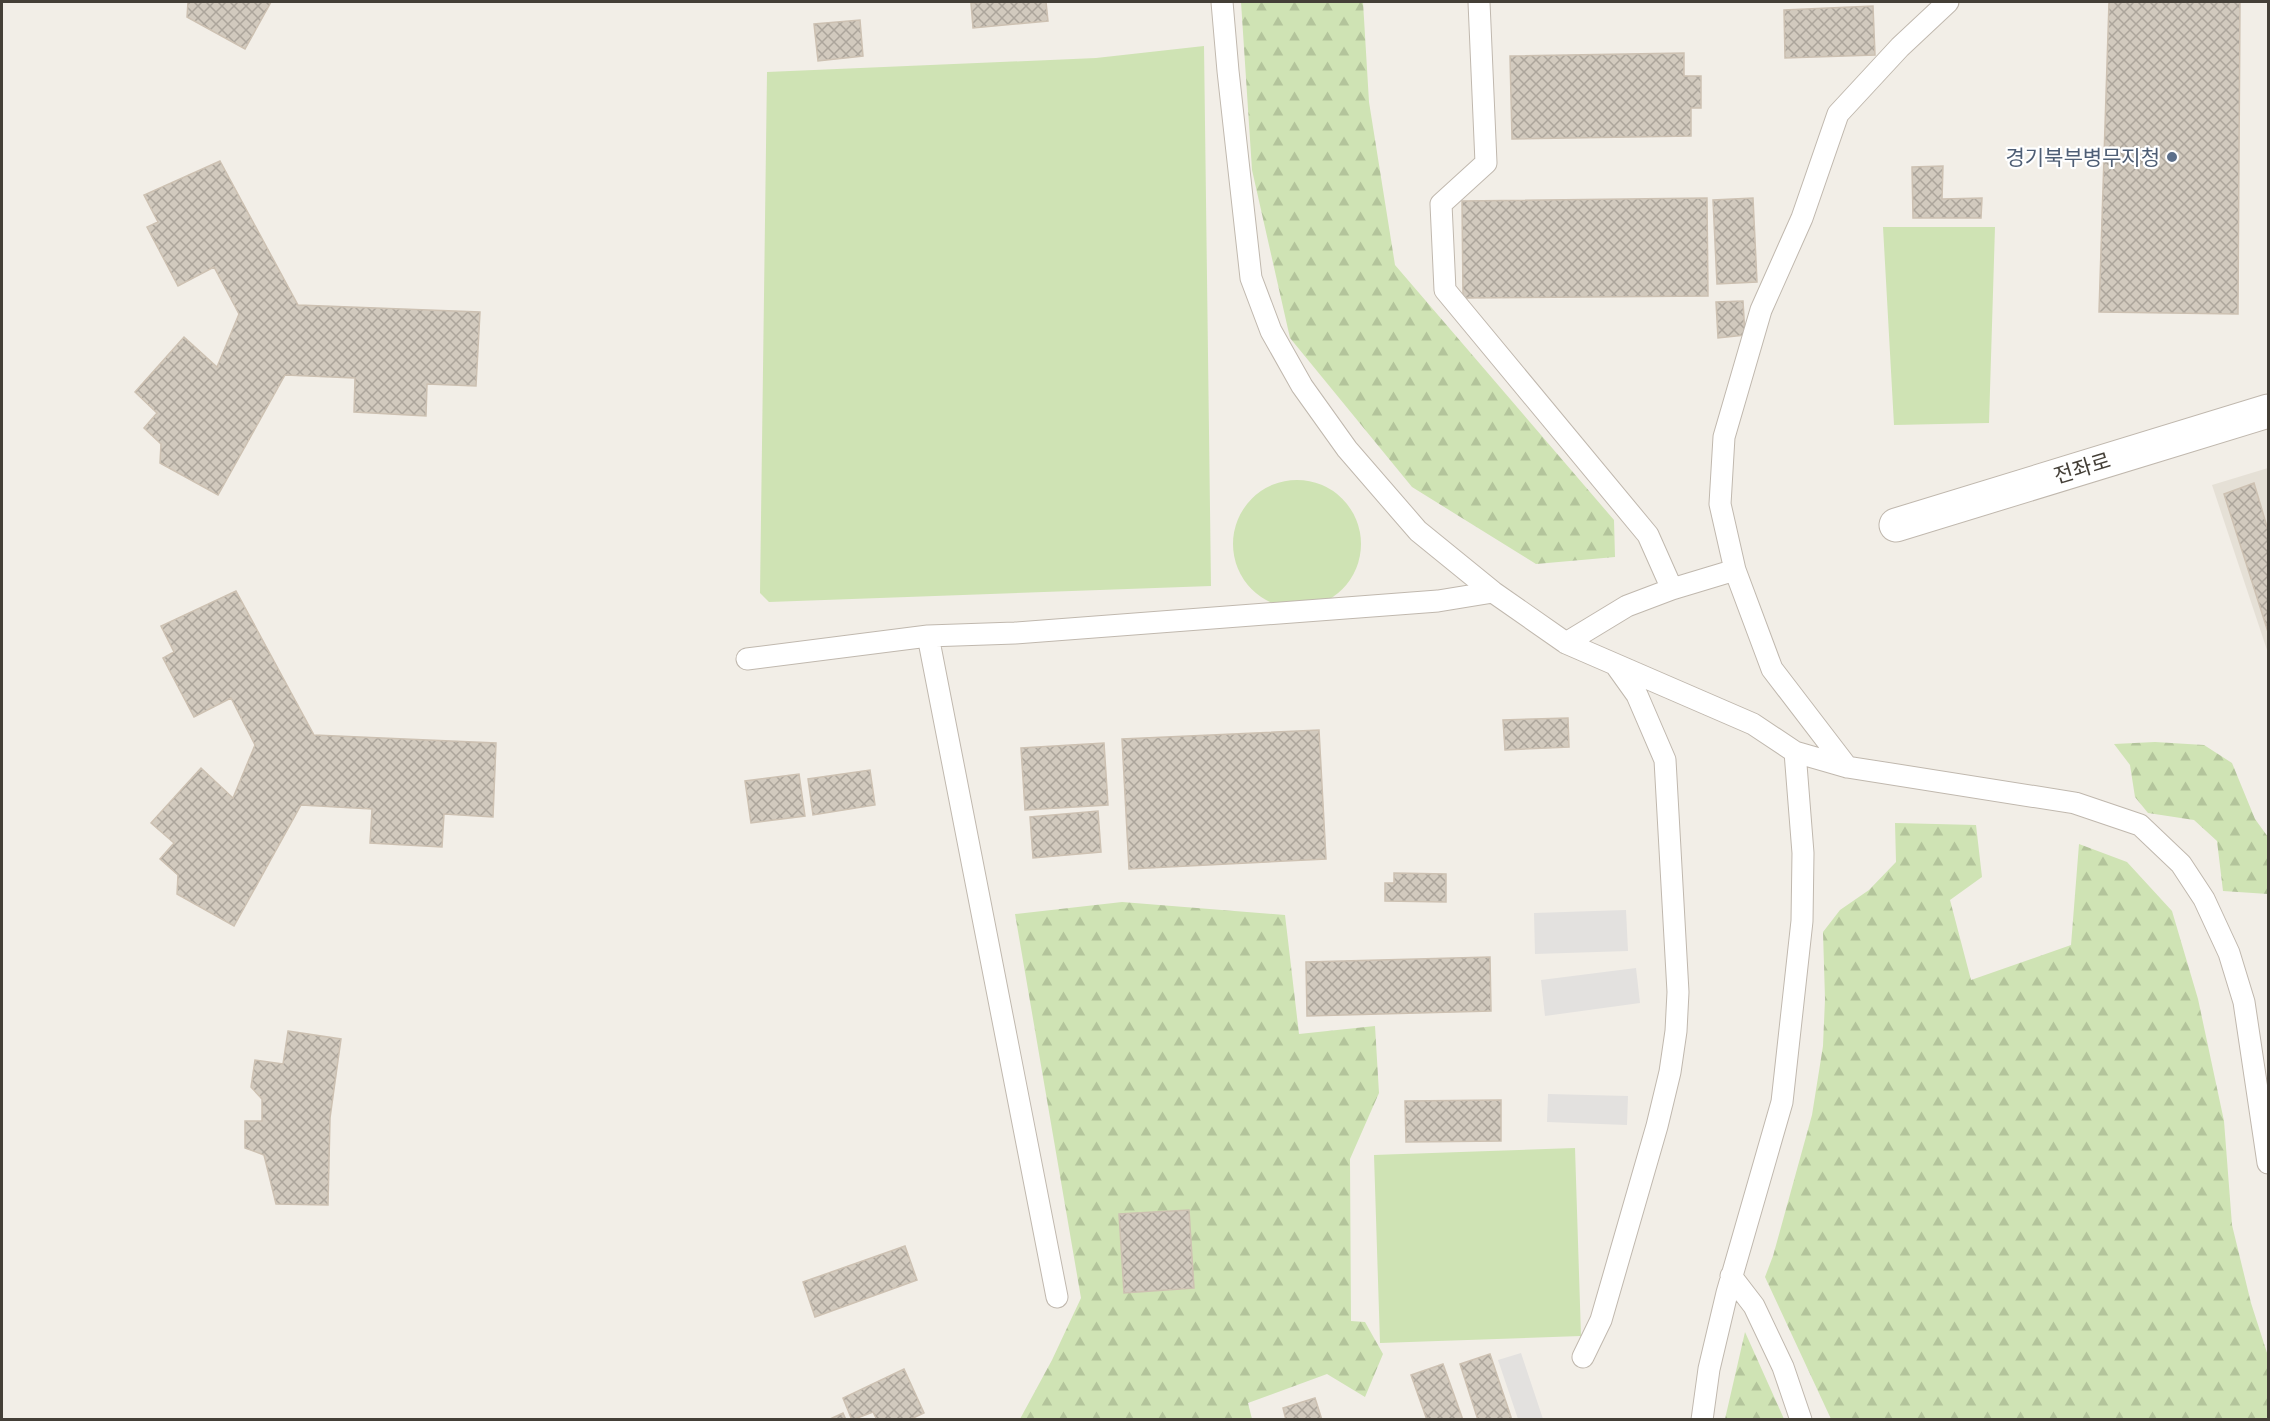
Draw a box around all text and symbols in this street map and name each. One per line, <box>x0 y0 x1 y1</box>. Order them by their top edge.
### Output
place label: 경기북부병무지청 <box>2005 145 2160 170</box>
marker: 경기북부병무지청 <box>2165 150 2179 164</box>
street label: 전좌로 <box>2051 448 2113 488</box>

